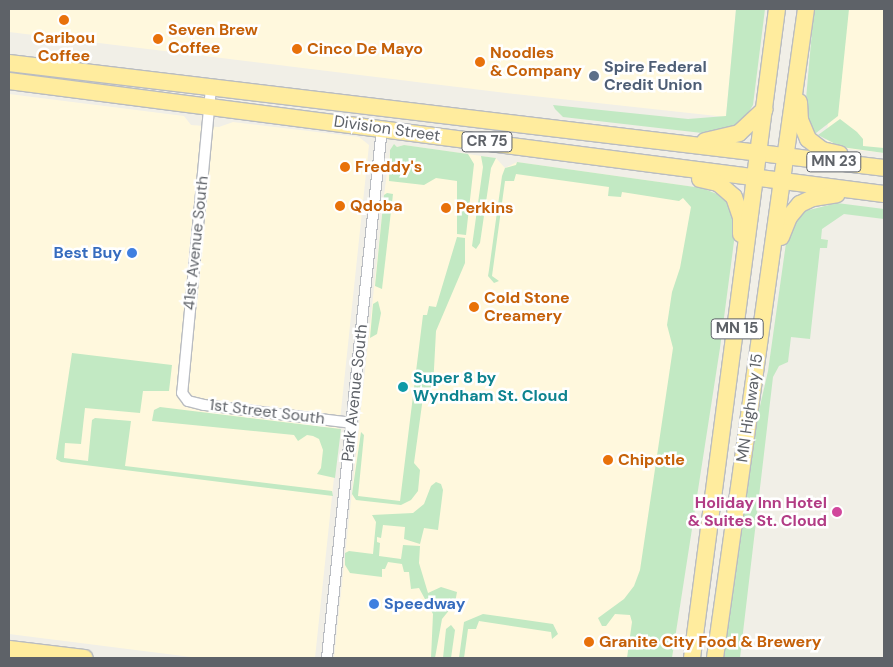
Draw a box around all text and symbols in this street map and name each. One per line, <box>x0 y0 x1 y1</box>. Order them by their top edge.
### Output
marker: Caribou Coffee <box>58 14 70 26</box>
place label: Seven Brew Coffee <box>168 20 258 58</box>
place label: Caribou Coffee <box>33 28 95 66</box>
marker: Seven Brew Coffee <box>152 33 164 45</box>
place label: Cinco De Mayo <box>307 39 423 59</box>
marker: Cinco De Mayo <box>291 43 303 55</box>
place label: Noodles & Company <box>490 43 582 81</box>
marker: Noodles & Company <box>474 56 486 68</box>
place label: Spire Federal Credit Union <box>604 57 707 95</box>
marker: Spire Federal Credit Union <box>588 70 600 82</box>
street label: Division Street <box>333 112 441 146</box>
road number: CR 75 <box>461 130 513 154</box>
road number: MN 23 <box>805 150 863 174</box>
place label: Freddy's <box>355 157 422 177</box>
marker: Freddy's <box>339 161 351 173</box>
street label: 41st Avenue South <box>179 175 213 311</box>
place label: Qdoba <box>350 196 403 216</box>
place label: Perkins <box>456 198 514 218</box>
marker: Qdoba <box>334 200 346 212</box>
marker: Perkins <box>440 202 452 214</box>
place label: Best Buy <box>53 243 122 263</box>
marker: Best Buy <box>126 247 138 259</box>
place label: Cold Stone Creamery <box>484 288 570 326</box>
marker: Cold Stone Creamery <box>468 301 480 313</box>
road number: MN 15 <box>710 316 764 342</box>
street label: Park Avenue South <box>338 323 372 463</box>
street label: MN Highway 15 <box>733 352 767 464</box>
place label: Super 8 by Wyndham St. Cloud <box>413 368 568 406</box>
marker: Super 8 by Wyndham St. Cloud <box>397 381 409 393</box>
street label: 1st Street South <box>208 395 326 429</box>
place label: Chipotle <box>618 450 685 470</box>
marker: Chipotle <box>602 454 614 466</box>
place label: Holiday Inn Hotel & Suites St. Cloud <box>688 493 827 531</box>
marker: Holiday Inn Hotel & Suites St. Cloud <box>831 506 843 518</box>
place label: Speedway <box>384 594 465 614</box>
marker: Speedway <box>368 598 380 610</box>
place label: Granite City Food & Brewery <box>599 632 821 652</box>
marker: Granite City Food & Brewery <box>583 636 595 648</box>

